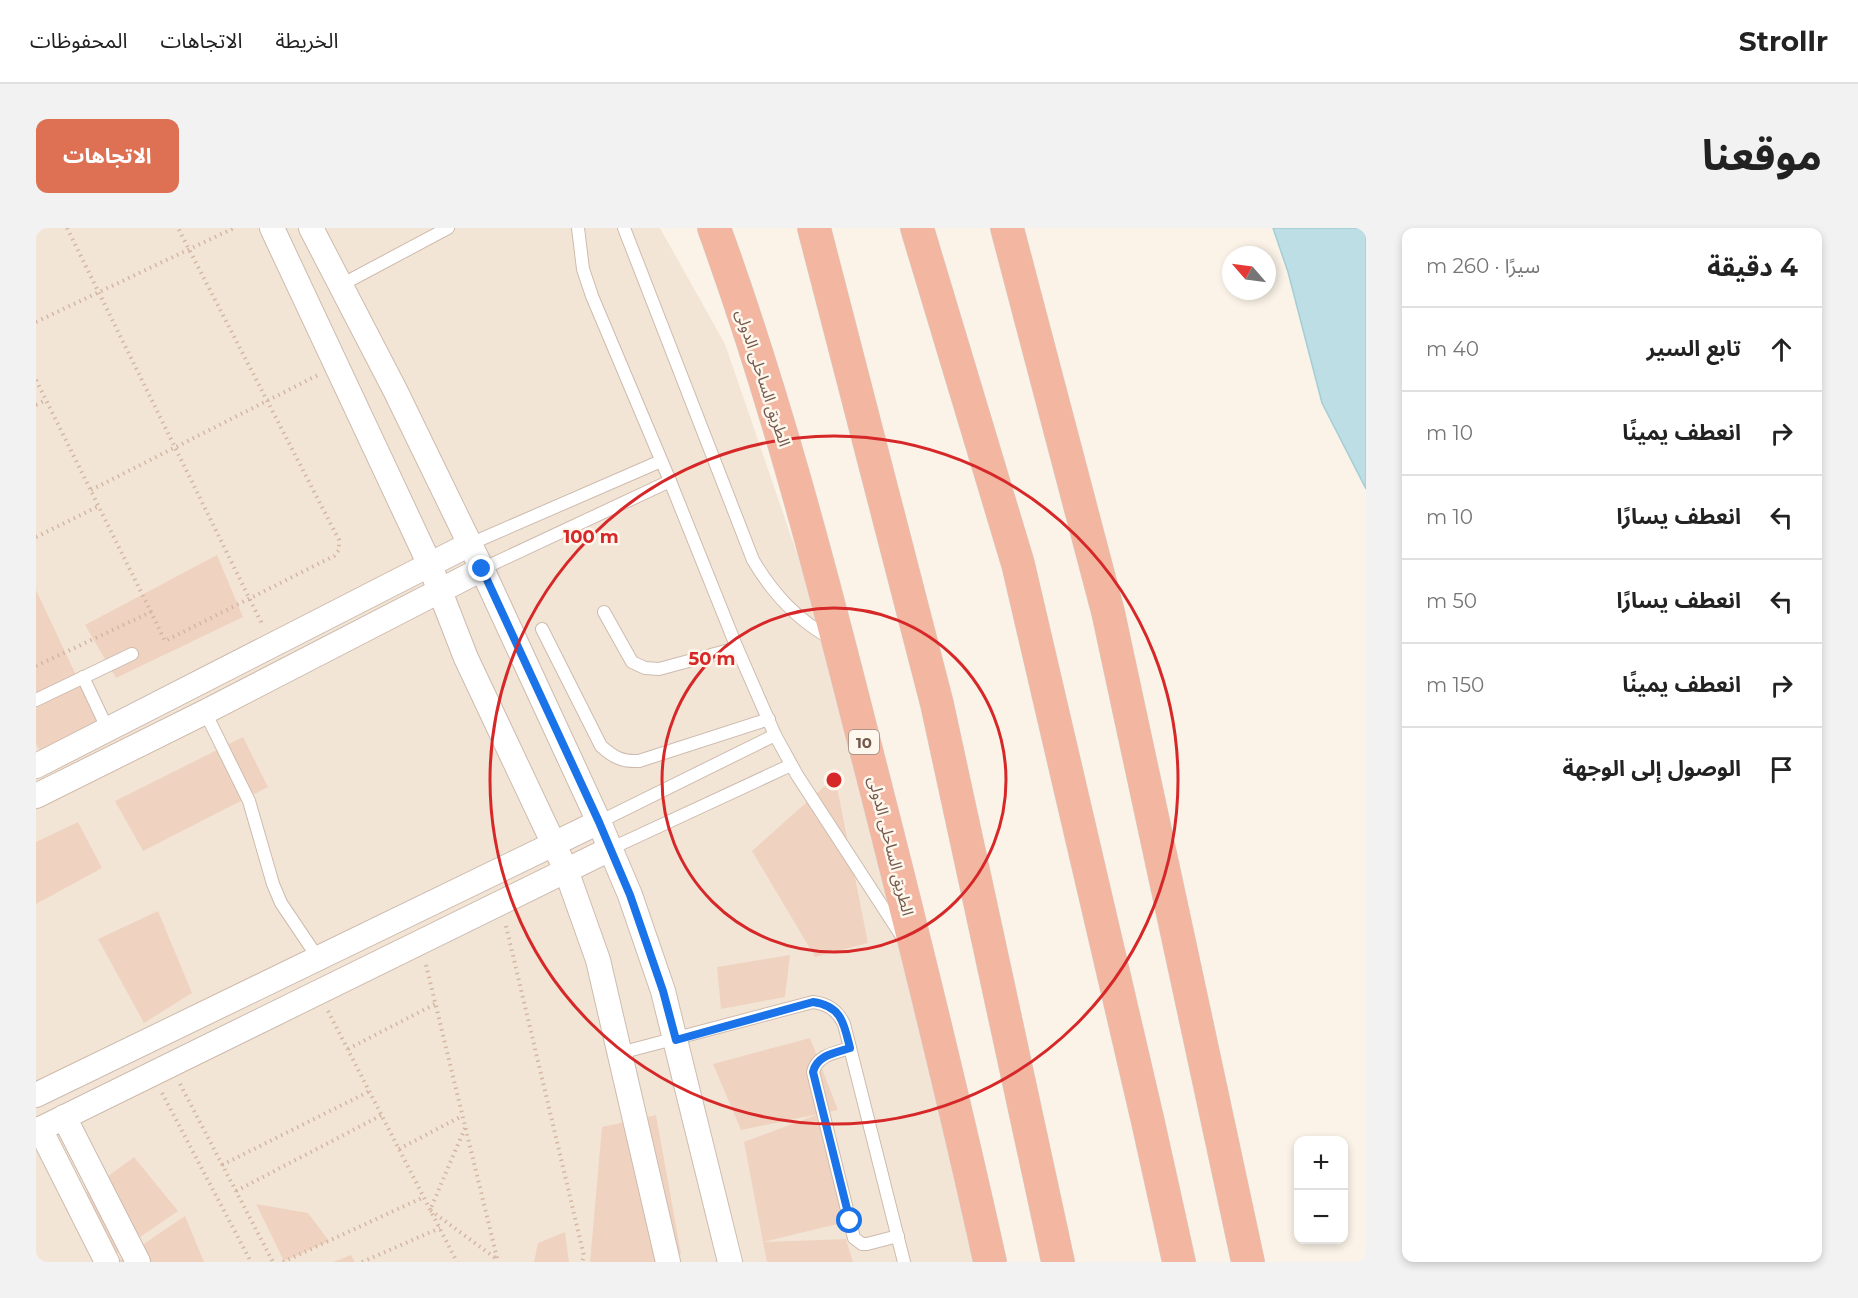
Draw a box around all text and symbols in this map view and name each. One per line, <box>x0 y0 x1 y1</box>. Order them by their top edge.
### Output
text: Strollr <box>1739 24 1828 58</box>
text: المحفوظات <box>30 28 127 53</box>
text: الاتجاهات <box>160 28 242 53</box>
text: الخريطة <box>275 28 338 53</box>
button: الاتجاهات <box>36 119 179 193</box>
text: موقعنا <box>1702 129 1822 181</box>
north arrow <box>1222 246 1276 300</box>
text: 4 دقيقة <box>1707 251 1798 283</box>
text: سيرًا · 260 m <box>1426 254 1540 278</box>
street label: الطريق الساحلى الدولى <box>731 307 794 449</box>
icon: ahead <box>1765 333 1798 366</box>
text: تابع السير <box>1647 335 1741 362</box>
text: 40 m <box>1426 337 1479 361</box>
icon: right <box>1765 417 1798 450</box>
text: انعطف يمينًا <box>1622 419 1741 446</box>
text: 10 m <box>1426 421 1473 445</box>
icon: left <box>1765 501 1798 534</box>
text: انعطف يسارًا <box>1617 503 1741 530</box>
text: 10 m <box>1426 505 1473 529</box>
text: 100 m <box>563 526 619 548</box>
route end <box>468 555 494 581</box>
icon: left <box>1765 585 1798 618</box>
text: انعطف يسارًا <box>1617 587 1741 614</box>
text: 50 m <box>1426 589 1477 613</box>
text: 50 m <box>689 648 735 670</box>
icon: right <box>1765 669 1798 702</box>
text: انعطف يمينًا <box>1622 671 1741 698</box>
text: 150 m <box>1426 673 1484 697</box>
road number: 10 <box>849 730 879 754</box>
icon: arrive <box>1765 753 1798 786</box>
text: الوصول إلى الوجهة <box>1562 755 1741 782</box>
centre of rings <box>824 770 844 790</box>
street label: الطريق الساحلى الدولى <box>864 774 918 918</box>
map controls <box>1294 1136 1348 1244</box>
button: + <box>1294 1136 1348 1190</box>
button: − <box>1294 1190 1348 1244</box>
route start <box>836 1207 862 1233</box>

